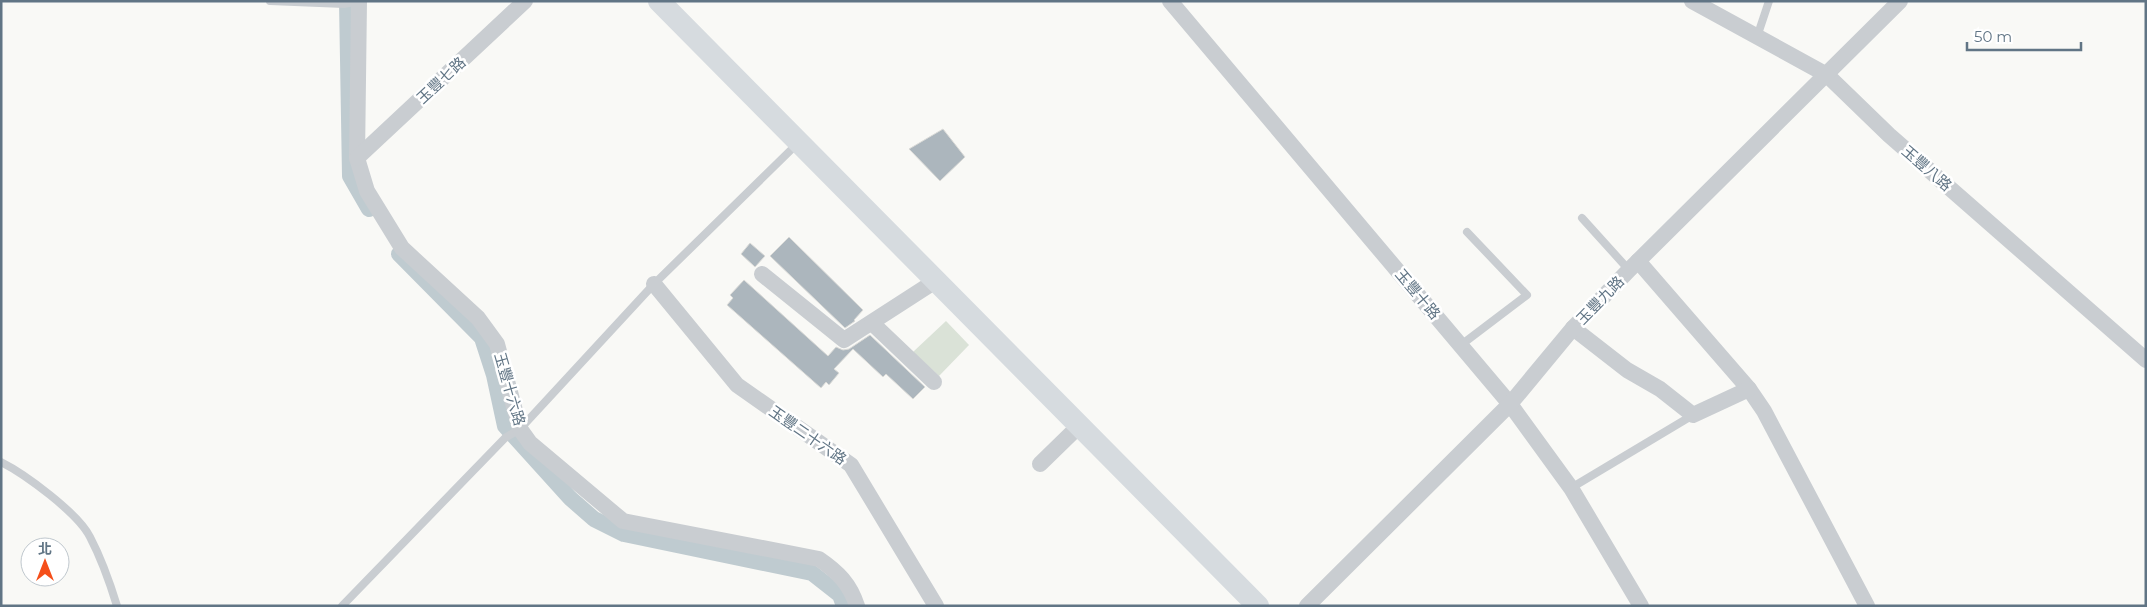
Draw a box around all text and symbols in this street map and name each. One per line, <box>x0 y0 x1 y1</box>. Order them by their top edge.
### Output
scale bar <box>1967 20 2081 52</box>
text: 50 m <box>1974 27 2012 46</box>
street label: 玉豐七路 <box>413 53 469 107</box>
street label: 玉豐八路 <box>1898 141 1956 195</box>
street label: 玉豐十路 <box>1391 265 1445 323</box>
street label: 玉豐九路 <box>1572 272 1628 328</box>
street label: 玉豐十六路 <box>491 350 529 428</box>
street label: 玉豐二十六路 <box>766 401 850 469</box>
north arrow <box>20 537 70 587</box>
text: 北 <box>38 540 52 558</box>

